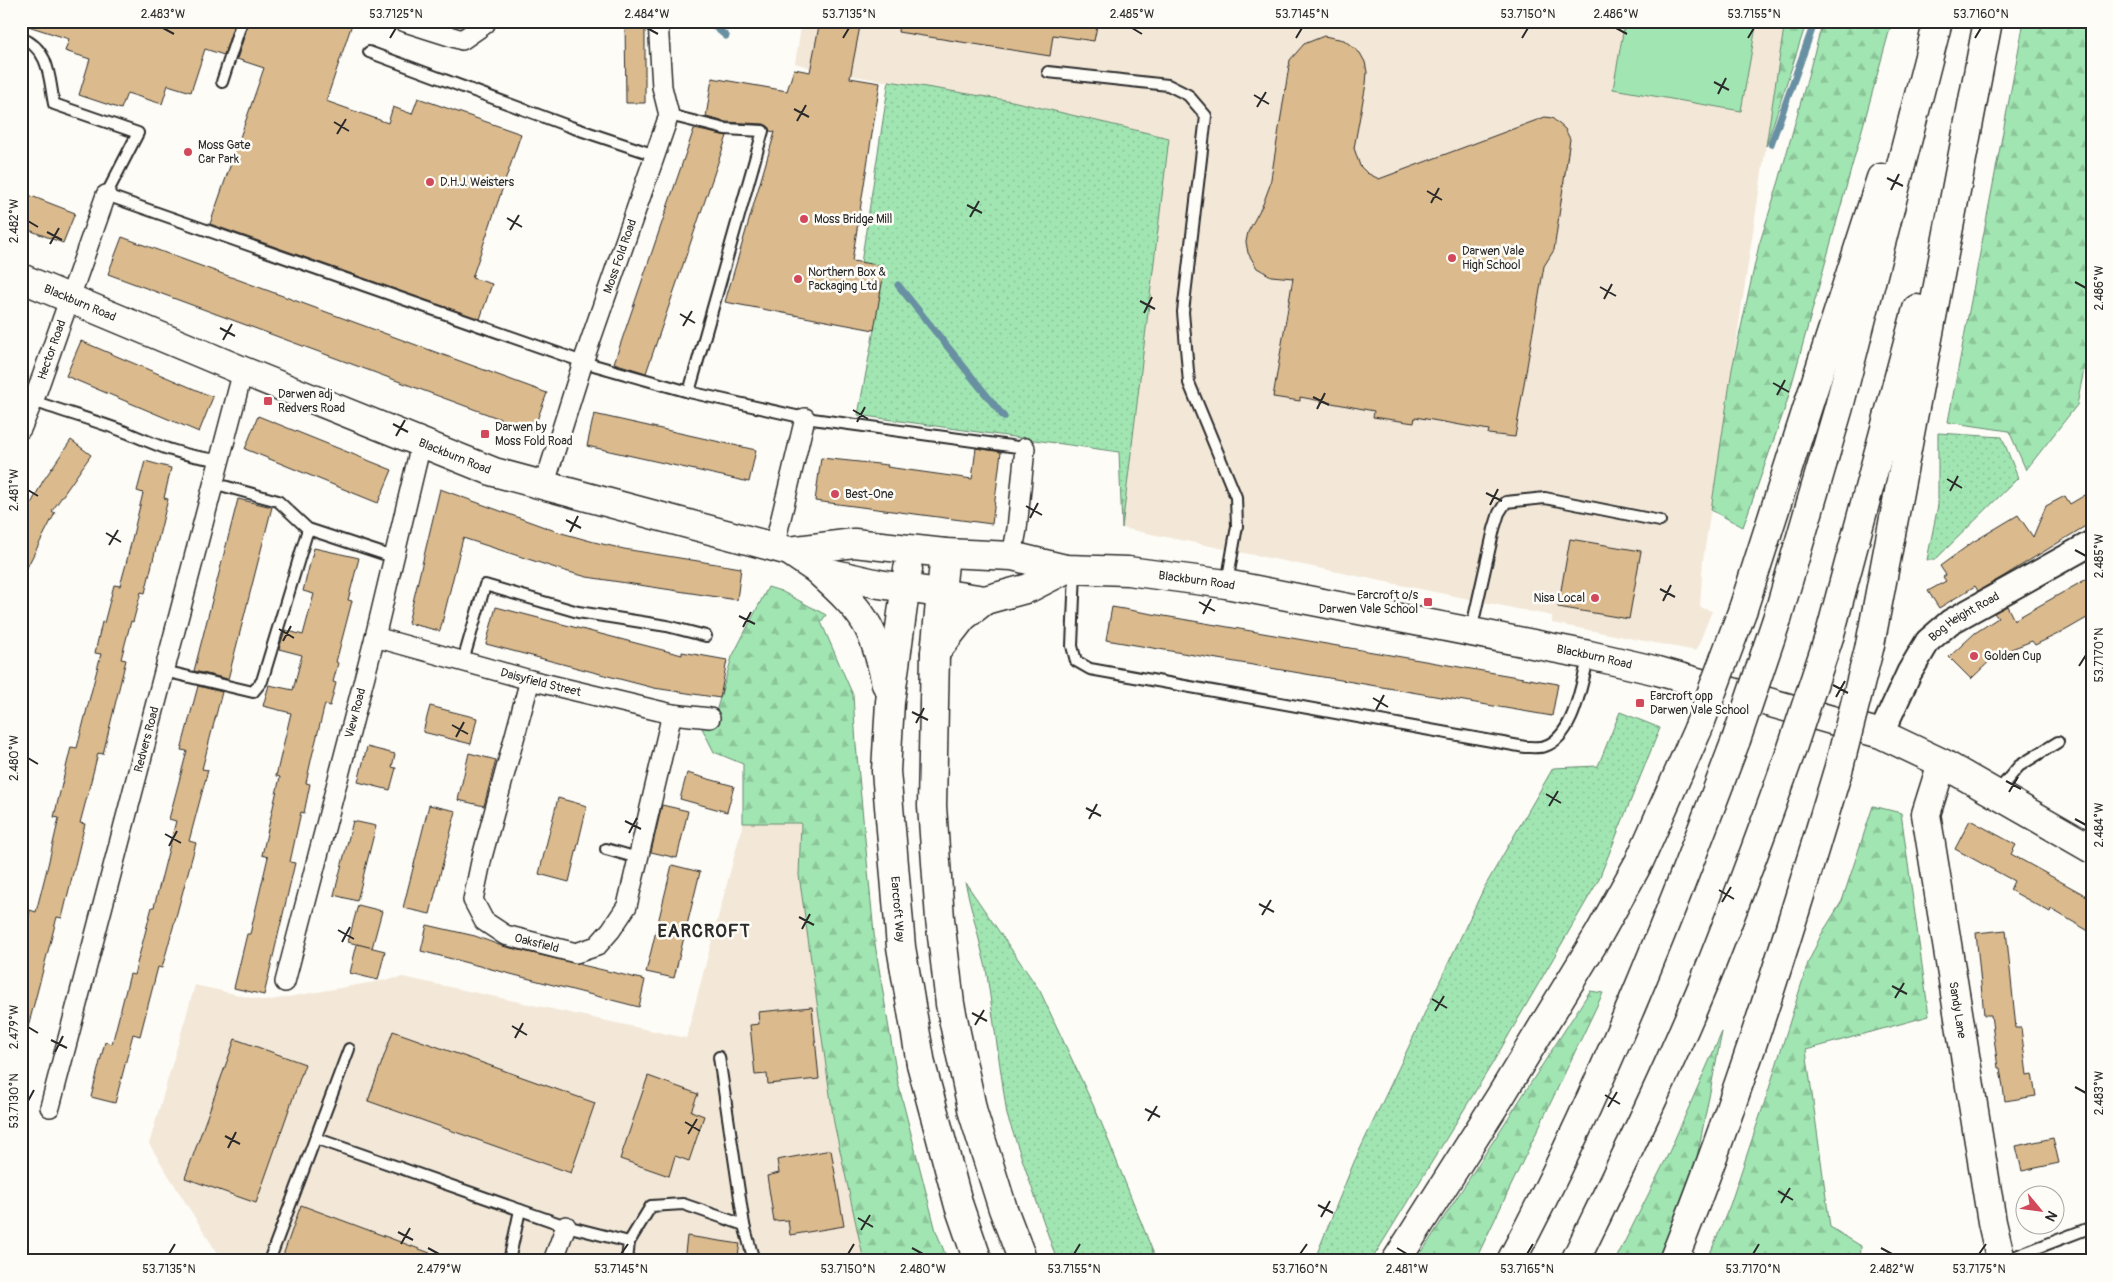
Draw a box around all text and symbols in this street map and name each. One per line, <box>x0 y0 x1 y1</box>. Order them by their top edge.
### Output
text: 2.483°W <box>141 7 185 22</box>
text: 53.7125°N <box>369 7 423 22</box>
text: 2.484°W <box>625 7 669 22</box>
text: 53.7135°N <box>822 7 876 22</box>
text: 2.485°W <box>1110 7 1154 22</box>
text: 53.7145°N <box>1275 7 1329 22</box>
text: 53.7150°N <box>1501 7 1555 22</box>
text: 2.486°W <box>1594 7 1638 22</box>
text: 53.7155°N <box>1727 7 1781 22</box>
text: 53.7160°N <box>1953 7 2009 22</box>
place label: Moss Gate Car Park <box>198 138 250 167</box>
marker: Moss Gate Car Park <box>182 146 194 158</box>
place label: D.H.J. Weisters <box>440 175 515 190</box>
marker: D.H.J. Weisters <box>424 176 436 188</box>
text: 2.482°W <box>7 199 22 243</box>
place label: Moss Bridge Mill <box>814 212 893 227</box>
marker: Moss Bridge Mill <box>798 213 810 225</box>
street label: Moss Fold Road <box>600 217 640 295</box>
place label: Darwen Vale High School <box>1462 244 1524 273</box>
marker: Darwen Vale High School <box>1446 252 1458 264</box>
place label: Northern Box & Packaging Ltd <box>808 265 886 294</box>
text: 2.486°W <box>2092 266 2107 310</box>
marker: Northern Box & Packaging Ltd <box>792 273 804 285</box>
street label: Blackburn Road <box>42 281 119 325</box>
street label: Hector Road <box>34 318 69 382</box>
place label: Darwen adj Redvers Road <box>278 387 345 416</box>
marker: Darwen adj Redvers Road <box>262 395 274 407</box>
place label: Darwen by Moss Fold Road <box>495 420 573 449</box>
marker: Darwen by Moss Fold Road <box>479 428 491 440</box>
street label: Blackburn Road <box>416 435 493 478</box>
text: 2.481°W <box>7 469 22 511</box>
place label: Best-One <box>845 487 893 502</box>
marker: Best-One <box>829 488 841 500</box>
text: 2.485°W <box>2092 534 2107 578</box>
street label: Blackburn Road <box>1158 568 1236 593</box>
place label: Earcroft o/s Darwen Vale School <box>1319 588 1419 617</box>
street label: Bog Height Road <box>1925 589 2002 645</box>
place label: Nisa Local <box>1533 591 1585 606</box>
marker: Nisa Local <box>1589 592 1601 604</box>
marker: Earcroft o/s Darwen Vale School <box>1422 596 1434 608</box>
text: 53.7170°N <box>2092 628 2107 682</box>
street label: Blackburn Road <box>1555 641 1634 672</box>
place label: Golden Cup <box>1984 649 2042 664</box>
marker: Golden Cup <box>1968 650 1980 662</box>
street label: Daisyfield Street <box>499 665 583 700</box>
street label: View Road <box>341 686 369 740</box>
place label: Earcroft opp Darwen Vale School <box>1650 689 1749 718</box>
marker: Earcroft opp Darwen Vale School <box>1634 697 1646 709</box>
street label: Redvers Road <box>131 705 162 774</box>
text: 2.480°W <box>7 735 22 781</box>
text: 2.484°W <box>2092 803 2107 847</box>
street label: Earcroft Way <box>887 876 908 943</box>
district label: EARCROFT <box>657 920 751 943</box>
street label: Oaksfield <box>513 930 561 956</box>
street label: Sandy Lane <box>1946 980 1970 1040</box>
text: 2.479°W <box>7 1005 22 1049</box>
text: 2.483°W <box>2092 1071 2107 1115</box>
text: 53.7130°N <box>7 1073 22 1129</box>
north arrow <box>2016 1184 2066 1234</box>
text: N <box>2041 1208 2061 1224</box>
text: 53.7135°N <box>142 1262 196 1277</box>
text: 2.479°W <box>417 1262 461 1277</box>
text: 53.7145°N <box>594 1262 648 1277</box>
text: 53.7150°N <box>821 1262 875 1277</box>
text: 2.480°W <box>900 1262 946 1277</box>
text: 53.7155°N <box>1047 1262 1101 1277</box>
text: 53.7160°N <box>1272 1262 1328 1277</box>
text: 2.481°W <box>1386 1262 1428 1277</box>
text: 53.7165°N <box>1500 1262 1554 1277</box>
text: 53.7170°N <box>1726 1262 1780 1277</box>
text: 2.482°W <box>1870 1262 1914 1277</box>
text: 53.7175°N <box>1952 1262 2006 1277</box>

